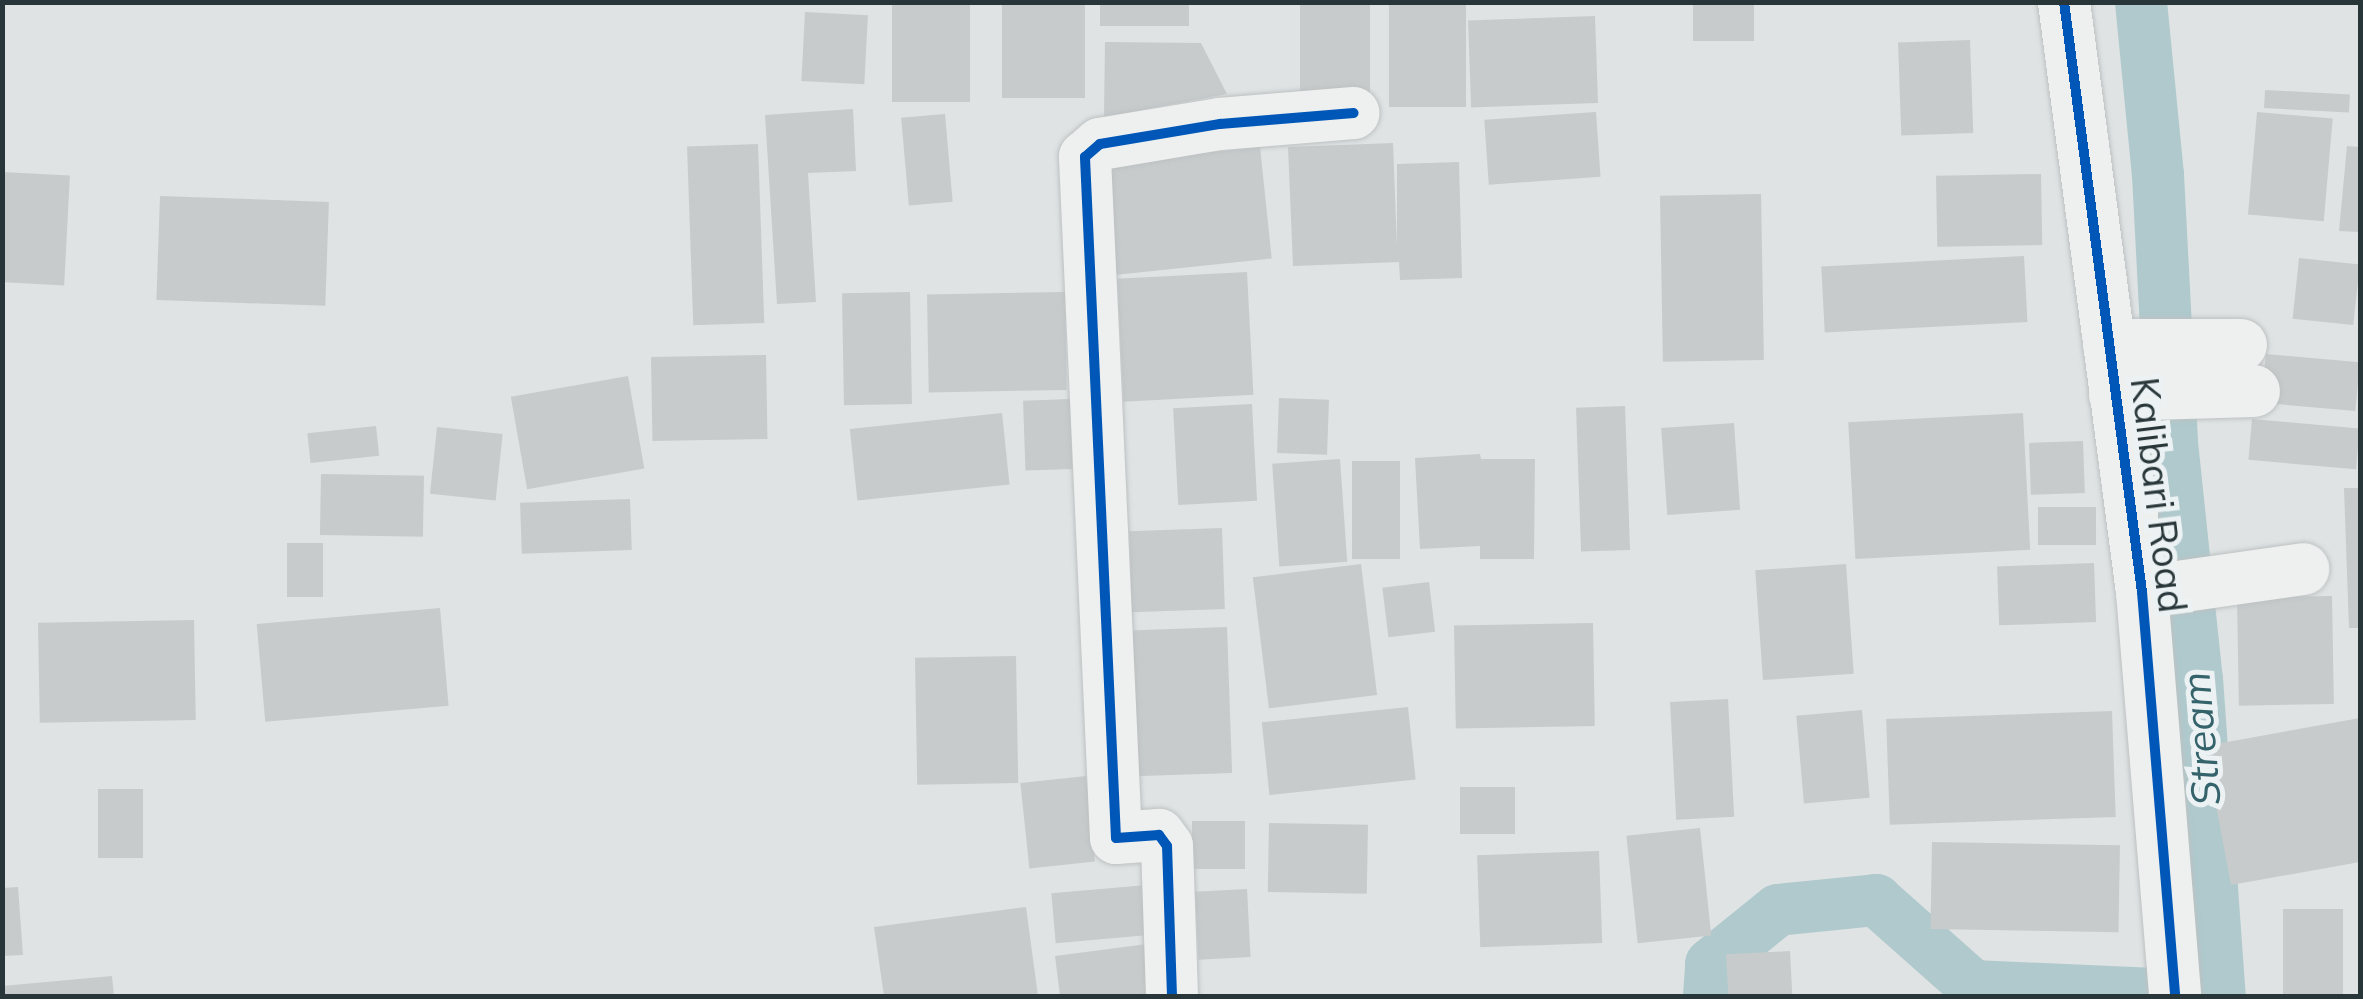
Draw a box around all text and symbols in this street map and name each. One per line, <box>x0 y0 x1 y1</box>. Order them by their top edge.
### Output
street label: Kalibari Road <box>2121 375 2195 615</box>
water label: Stream <box>2170 670 2230 808</box>

